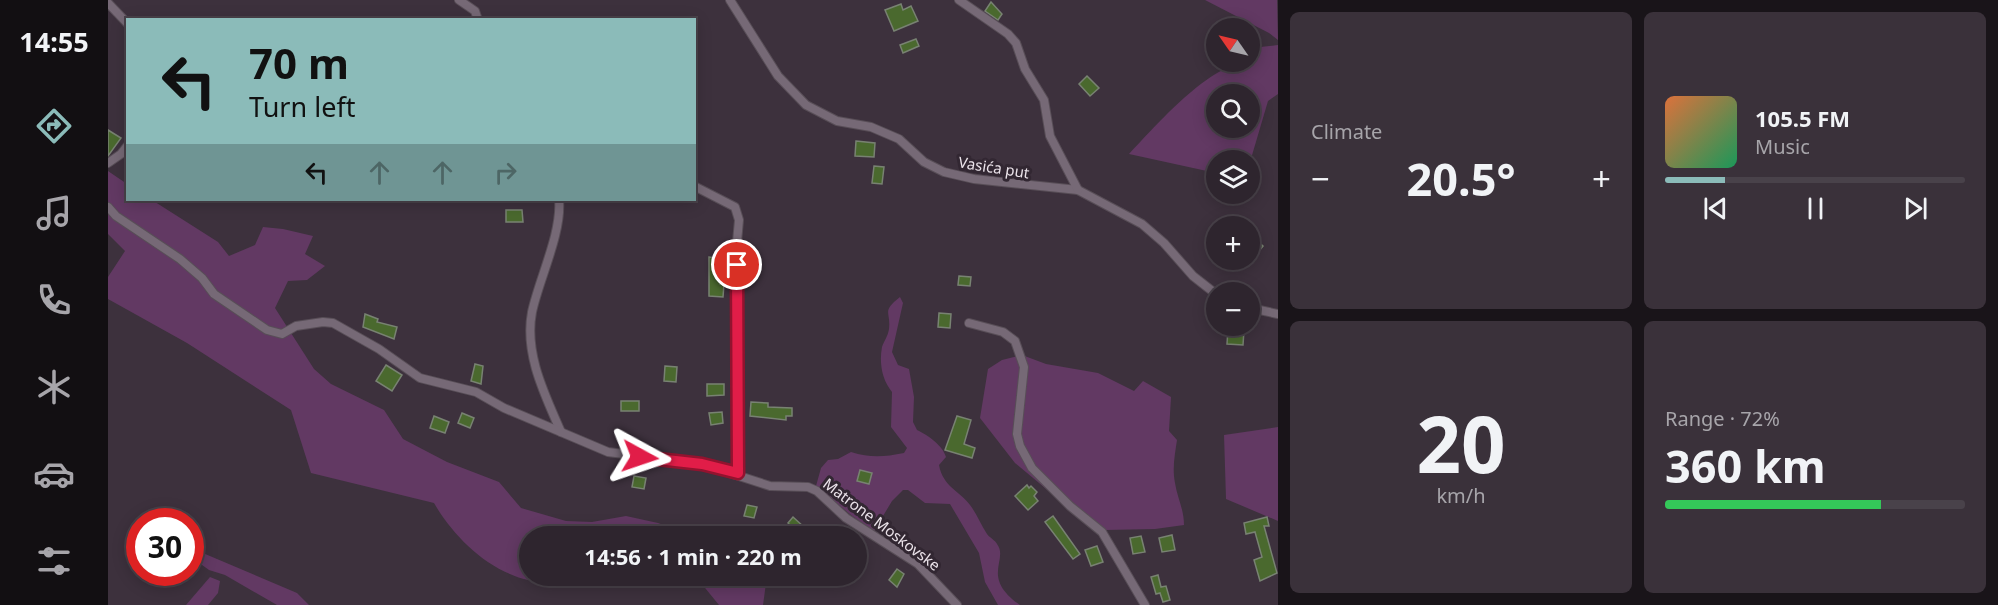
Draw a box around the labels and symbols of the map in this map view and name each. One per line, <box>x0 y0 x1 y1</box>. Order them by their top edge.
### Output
north arrow <box>1206 18 1260 72</box>
street label: Vasića put <box>957 152 1031 183</box>
pin <box>711 239 762 290</box>
position arrow <box>608 425 672 489</box>
street label: Matrone Moskovske <box>819 473 945 575</box>
speed limit sign: 30 <box>126 508 204 586</box>

